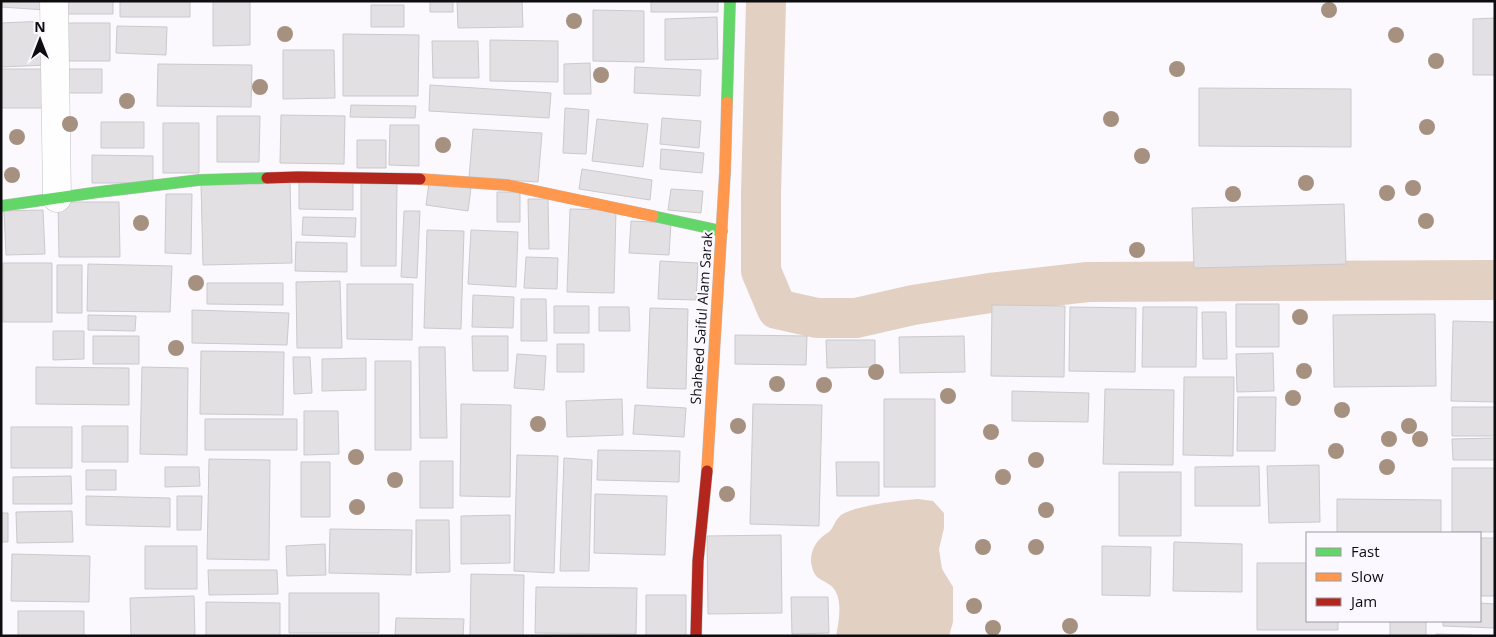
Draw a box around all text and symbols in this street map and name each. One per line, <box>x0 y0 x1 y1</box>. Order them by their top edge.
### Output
north arrow <box>15 15 65 65</box>
text: N <box>34 17 46 36</box>
street label: Shaheed Saiful Alam Sarak <box>685 230 717 405</box>
legend <box>1306 532 1481 622</box>
text: Fast <box>1351 541 1380 561</box>
text: Slow <box>1351 566 1384 586</box>
text: Jam <box>1349 591 1377 611</box>

